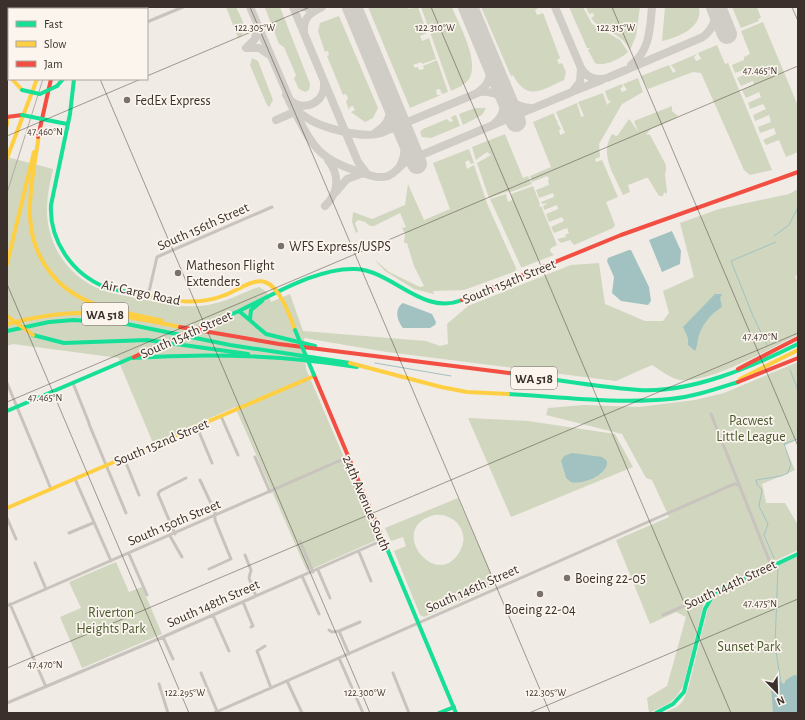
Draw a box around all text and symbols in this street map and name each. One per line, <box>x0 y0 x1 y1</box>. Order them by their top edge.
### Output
legend <box>8 8 148 80</box>
text: Fast <box>44 18 63 30</box>
text: 122.305°W <box>235 23 275 33</box>
text: 122.310°W <box>415 23 455 33</box>
text: 122.315°W <box>597 23 635 33</box>
text: Slow <box>44 38 66 50</box>
text: Jam <box>44 58 63 70</box>
text: 47.465°N <box>743 66 777 76</box>
place label: FedEx Express <box>135 94 211 108</box>
marker: FedEx Express <box>122 95 132 105</box>
text: 47.460°N <box>27 127 63 137</box>
street label: South 156th Street <box>155 200 252 253</box>
place label: WFS Express/USPS <box>289 240 391 254</box>
marker: WFS Express/USPS <box>276 241 286 251</box>
street label: South 154th Street <box>461 257 558 307</box>
place label: Matheson Flight Extenders <box>186 259 275 289</box>
marker: Matheson Flight Extenders <box>173 268 183 278</box>
street label: Air Cargo Road <box>100 278 182 308</box>
road number: WA 518 <box>82 303 128 325</box>
street label: South 154th Street <box>138 308 235 361</box>
text: 47.470°N <box>742 332 778 342</box>
road number: WA 518 <box>511 367 557 389</box>
text: 47.465°N <box>28 393 62 403</box>
park label: Pacwest Little League <box>716 414 786 444</box>
street label: South 152nd Street <box>112 417 211 469</box>
street label: 24th Avenue South <box>340 454 393 553</box>
street label: South 150th Street <box>126 497 223 549</box>
street label: South 144th Street <box>682 557 779 612</box>
street label: South 146th Street <box>424 562 521 616</box>
place label: Boeing 22-05 <box>575 572 646 586</box>
marker: Boeing 22-05 <box>562 573 572 583</box>
street label: South 148th Street <box>165 577 262 631</box>
marker: Boeing 22-04 <box>535 589 545 599</box>
text: 47.475°N <box>743 599 777 609</box>
place label: Boeing 22-04 <box>504 603 576 617</box>
park label: Riverton Heights Park <box>76 606 146 636</box>
park label: Sunset Park <box>717 640 781 654</box>
text: 47.470°N <box>27 660 63 670</box>
north arrow <box>757 672 797 712</box>
text: 122.295°W <box>165 688 205 698</box>
text: 122.300°W <box>344 688 386 698</box>
text: 122.305°W <box>526 688 566 698</box>
text: N <box>775 694 786 707</box>

